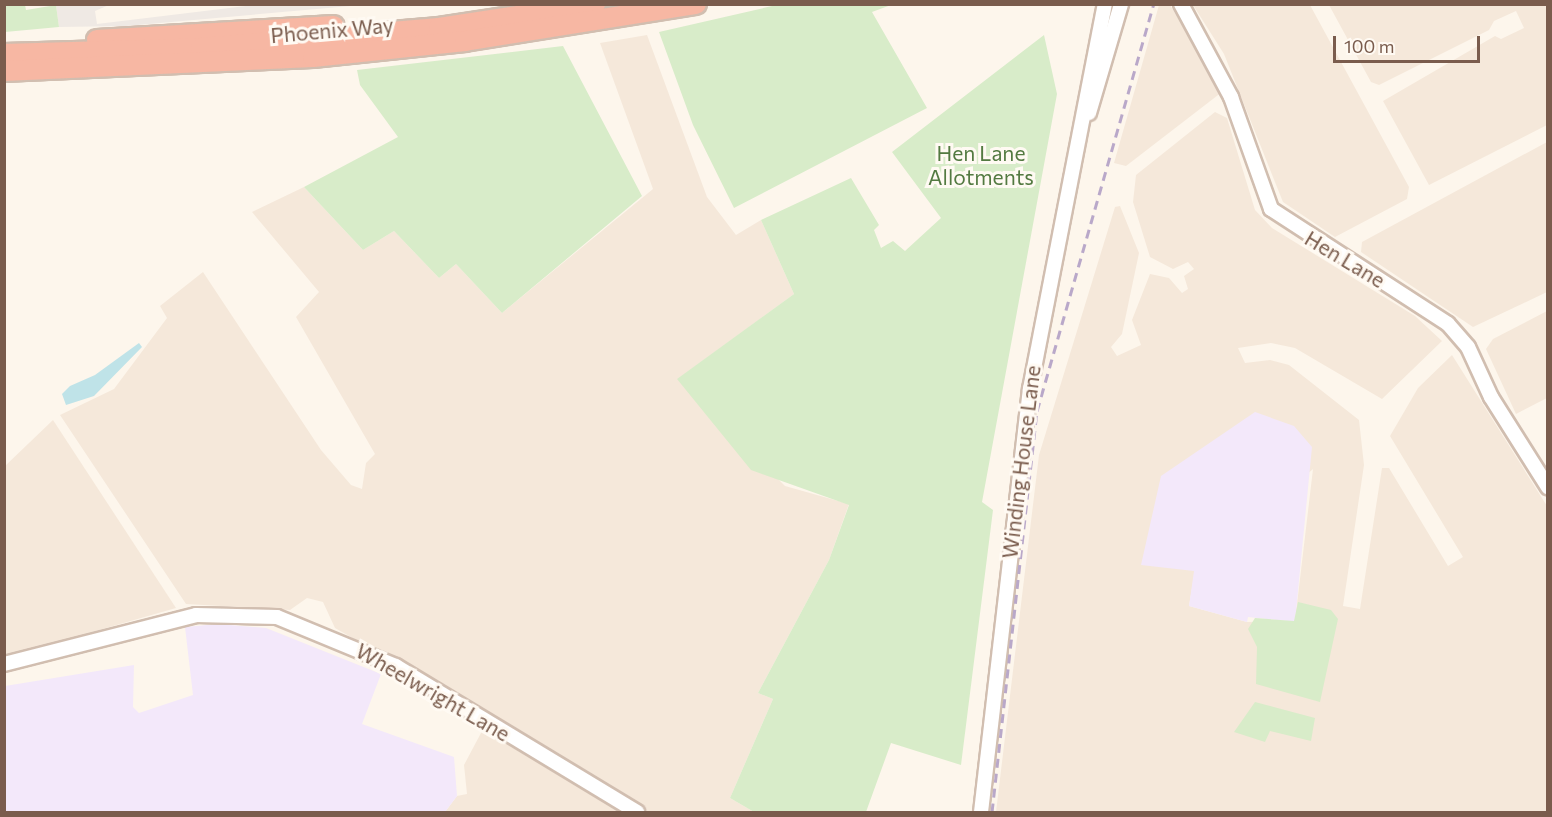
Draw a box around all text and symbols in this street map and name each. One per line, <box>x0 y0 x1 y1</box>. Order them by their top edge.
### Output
street label: Phoenix Way <box>269 12 395 48</box>
scale bar <box>1336 24 1483 62</box>
text: 100 m <box>1344 35 1394 57</box>
park label: Hen Lane Allotments <box>928 140 1034 190</box>
street label: Hen Lane <box>1300 225 1390 293</box>
street label: Winding House Lane <box>997 364 1045 560</box>
street label: Wheelwright Lane <box>351 638 515 746</box>

